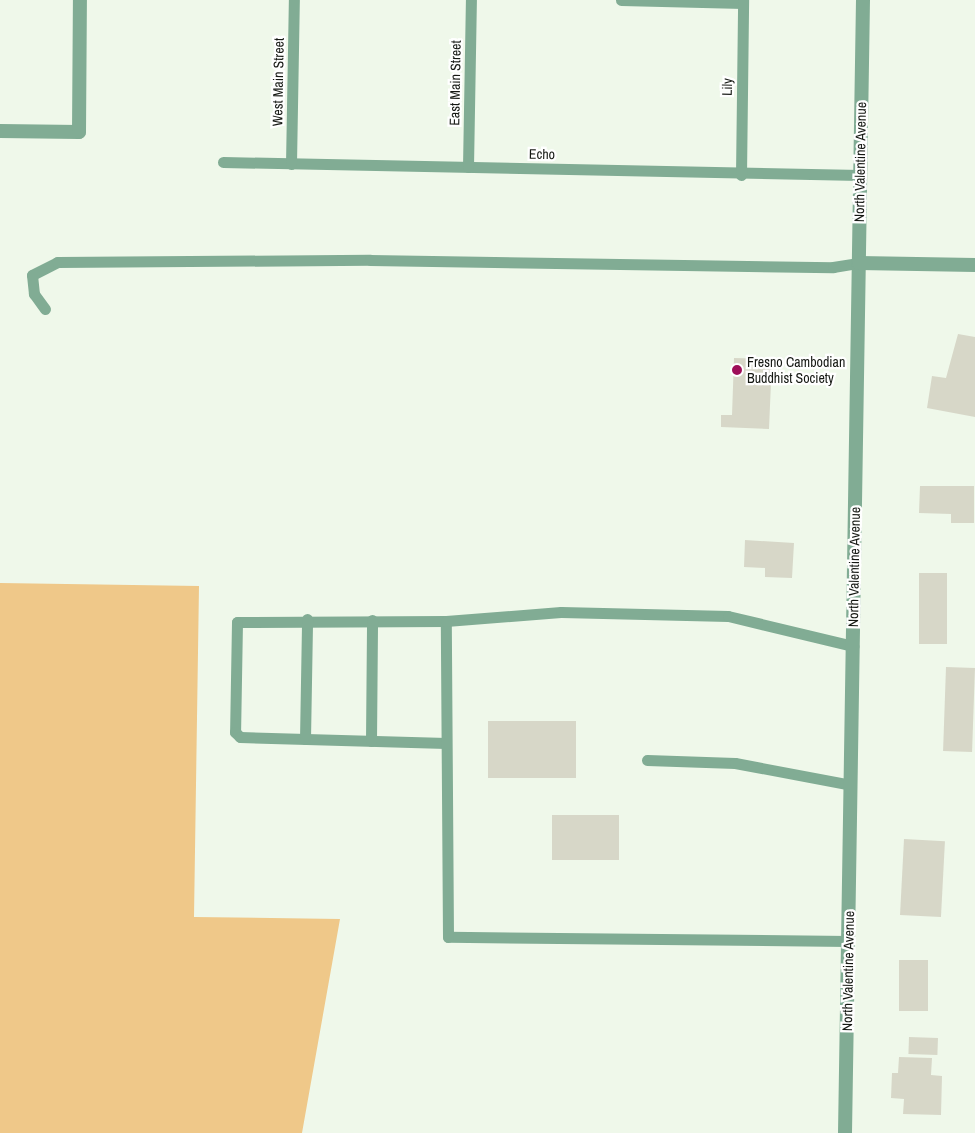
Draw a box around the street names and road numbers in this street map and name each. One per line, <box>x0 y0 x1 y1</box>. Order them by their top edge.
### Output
street label: West Main Street <box>269 38 287 126</box>
street label: East Main Street <box>446 40 464 126</box>
street label: Lily <box>718 78 736 96</box>
street label: North Valentine Avenue <box>851 101 869 223</box>
street label: Echo <box>529 145 555 163</box>
street label: North Valentine Avenue <box>845 506 863 628</box>
street label: North Valentine Avenue <box>839 910 857 1032</box>

